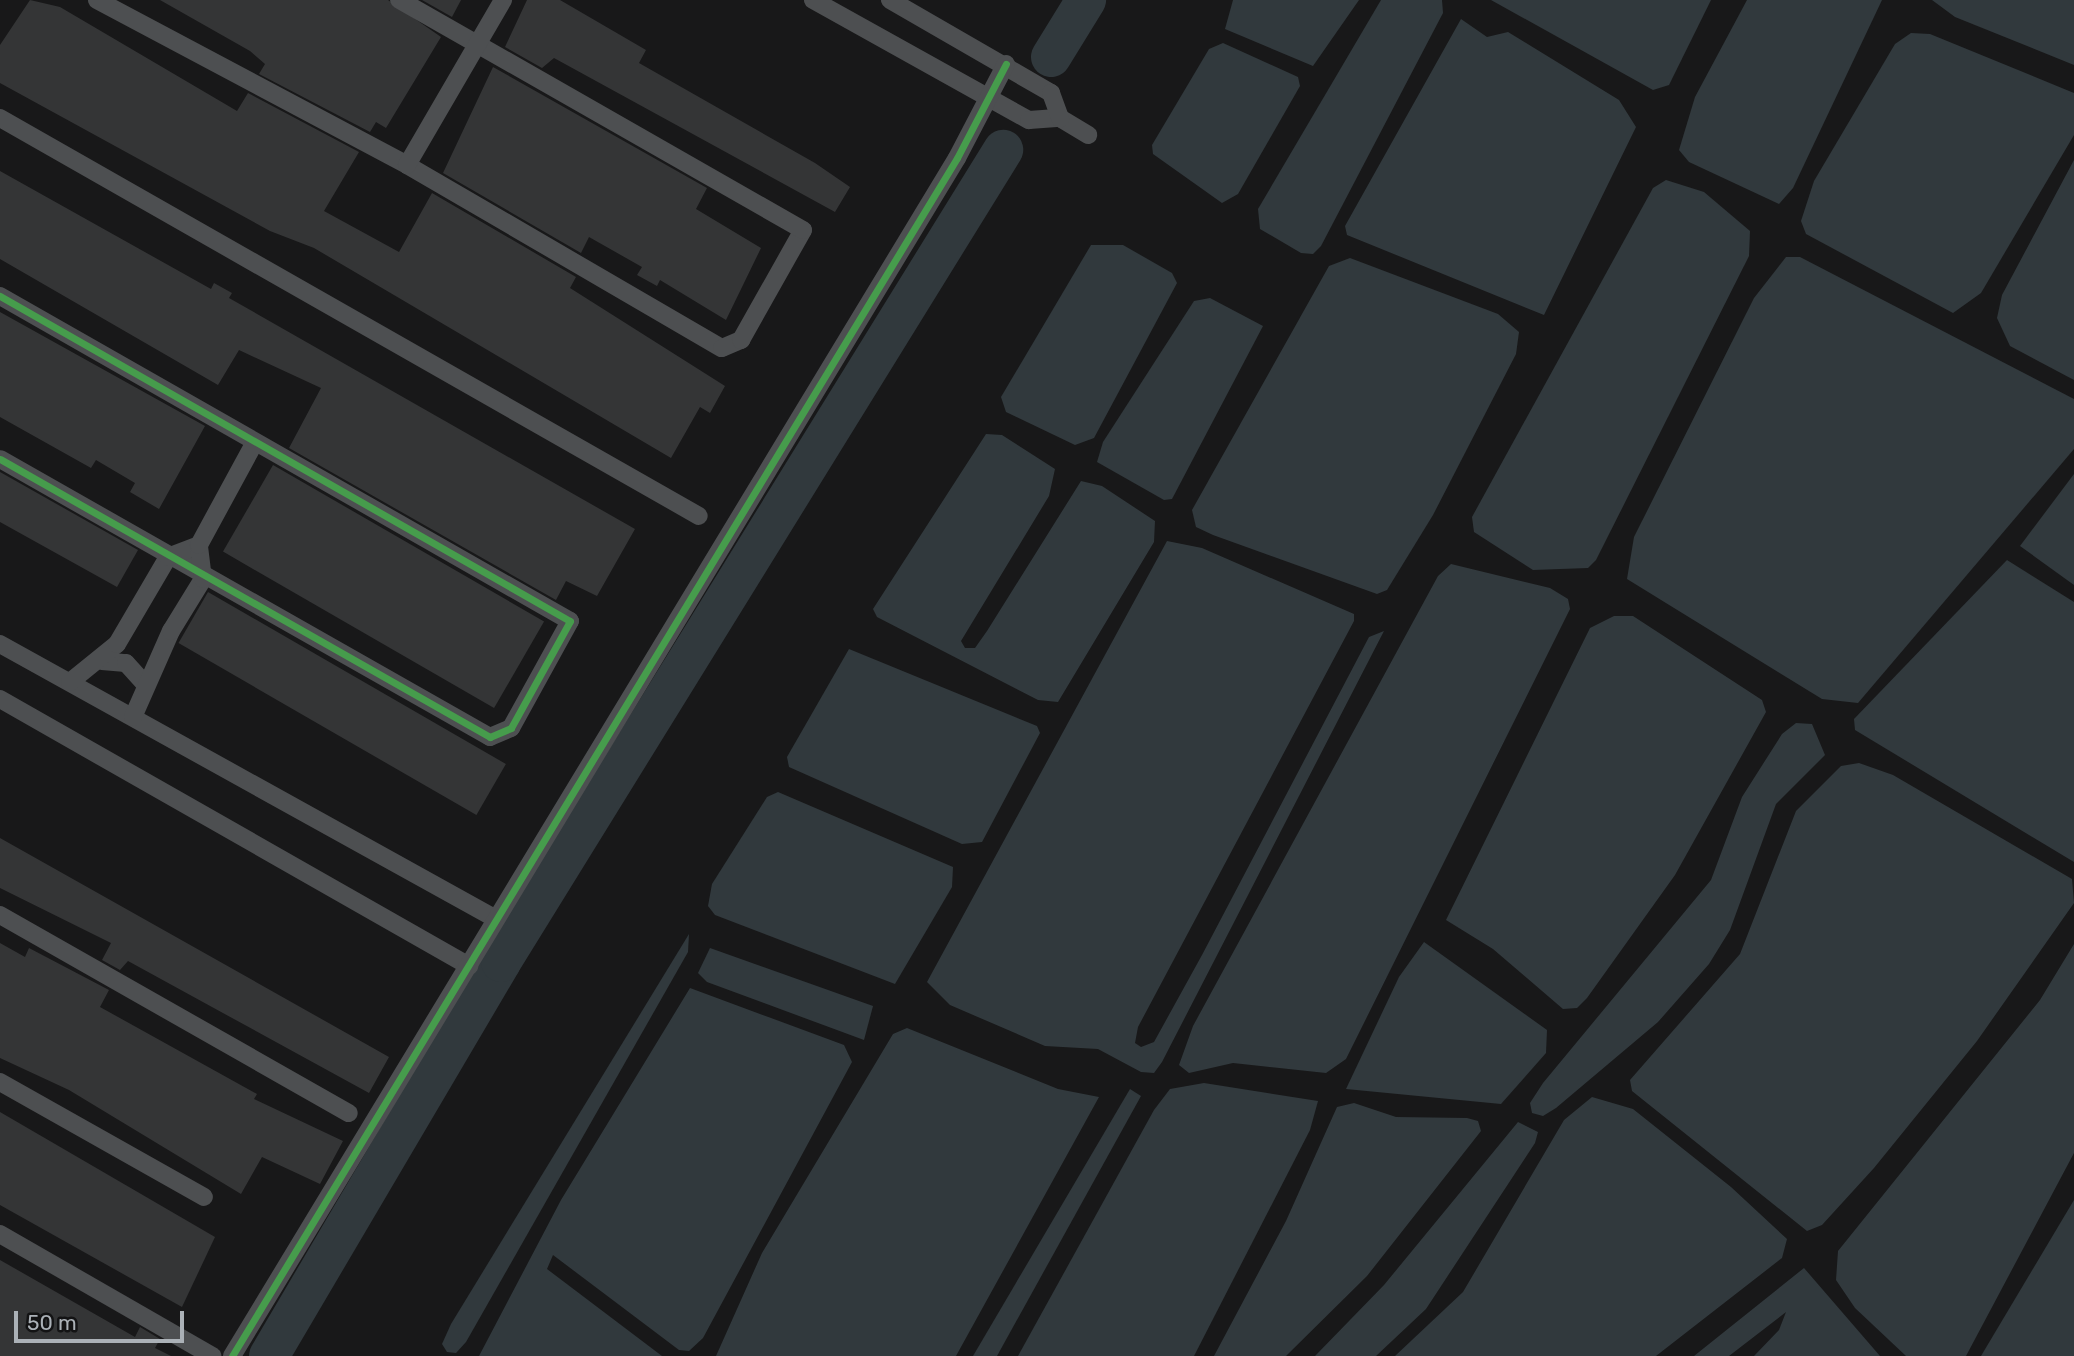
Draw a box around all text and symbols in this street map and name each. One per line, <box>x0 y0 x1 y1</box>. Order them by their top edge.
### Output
scale bar <box>18 1296 187 1340</box>
text: 50 m <box>27 1310 77 1335</box>

